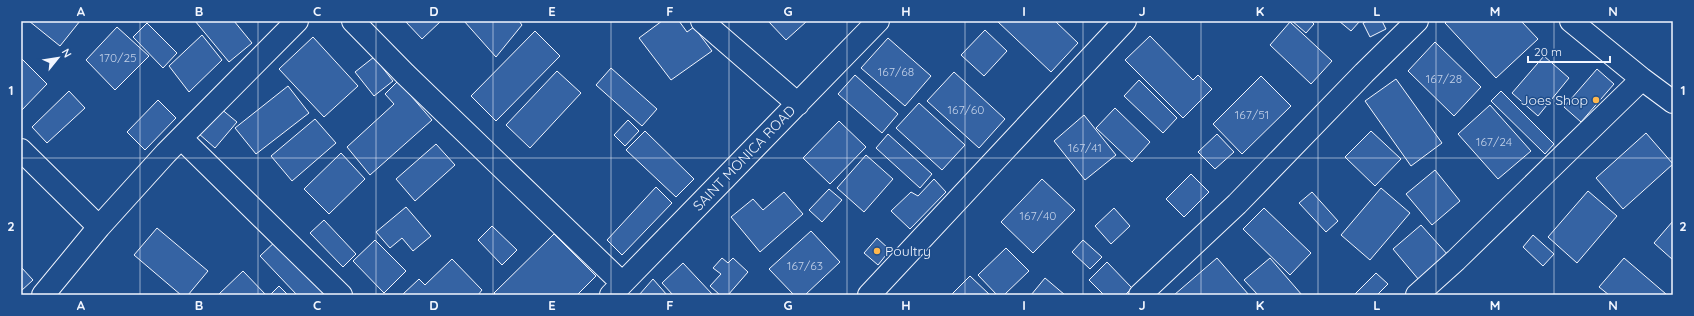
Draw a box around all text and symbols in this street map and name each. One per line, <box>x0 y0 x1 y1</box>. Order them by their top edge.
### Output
text: A <box>77 3 86 19</box>
text: B <box>195 3 203 19</box>
text: C <box>313 3 321 19</box>
text: D <box>429 3 439 19</box>
text: E <box>548 3 556 19</box>
text: F <box>666 3 674 19</box>
text: G <box>783 3 793 19</box>
text: H <box>901 3 911 19</box>
text: I <box>1022 3 1026 19</box>
text: J <box>1138 3 1146 19</box>
text: K <box>1256 3 1265 19</box>
text: L <box>1373 3 1381 19</box>
text: M <box>1490 3 1500 19</box>
text: N <box>1608 3 1618 19</box>
north arrow <box>38 38 78 78</box>
scale bar <box>1528 38 1610 64</box>
text: 20 m <box>1534 44 1562 59</box>
text: N <box>59 46 75 60</box>
house number: 170/25 <box>99 50 137 65</box>
house number: 167/68 <box>878 64 914 79</box>
house number: 167/28 <box>1426 71 1462 86</box>
text: 1 <box>8 82 14 98</box>
text: 1 <box>1680 82 1686 98</box>
place label: Joes Shop <box>1520 91 1588 109</box>
marker: Joes Shop <box>1591 95 1601 105</box>
street label: SAINT MONICA ROAD <box>689 101 799 215</box>
house number: 167/60 <box>948 102 984 117</box>
house number: 167/51 <box>1235 107 1269 122</box>
house number: 167/24 <box>1476 134 1512 149</box>
house number: 167/41 <box>1068 140 1102 155</box>
house number: 167/40 <box>1020 208 1056 223</box>
text: 2 <box>7 218 15 234</box>
text: 2 <box>1679 218 1687 234</box>
place label: Poultry <box>885 242 931 260</box>
marker: Poultry <box>872 246 882 256</box>
house number: 167/63 <box>787 258 823 273</box>
text: A <box>77 297 86 313</box>
text: B <box>195 297 203 313</box>
text: C <box>313 297 321 313</box>
text: D <box>429 297 439 313</box>
text: E <box>548 297 556 313</box>
text: F <box>666 297 674 313</box>
text: G <box>783 297 793 313</box>
text: H <box>901 297 911 313</box>
text: I <box>1022 297 1026 313</box>
text: J <box>1138 297 1146 313</box>
text: K <box>1256 297 1265 313</box>
text: L <box>1373 297 1381 313</box>
text: M <box>1490 297 1500 313</box>
text: N <box>1608 297 1618 313</box>

